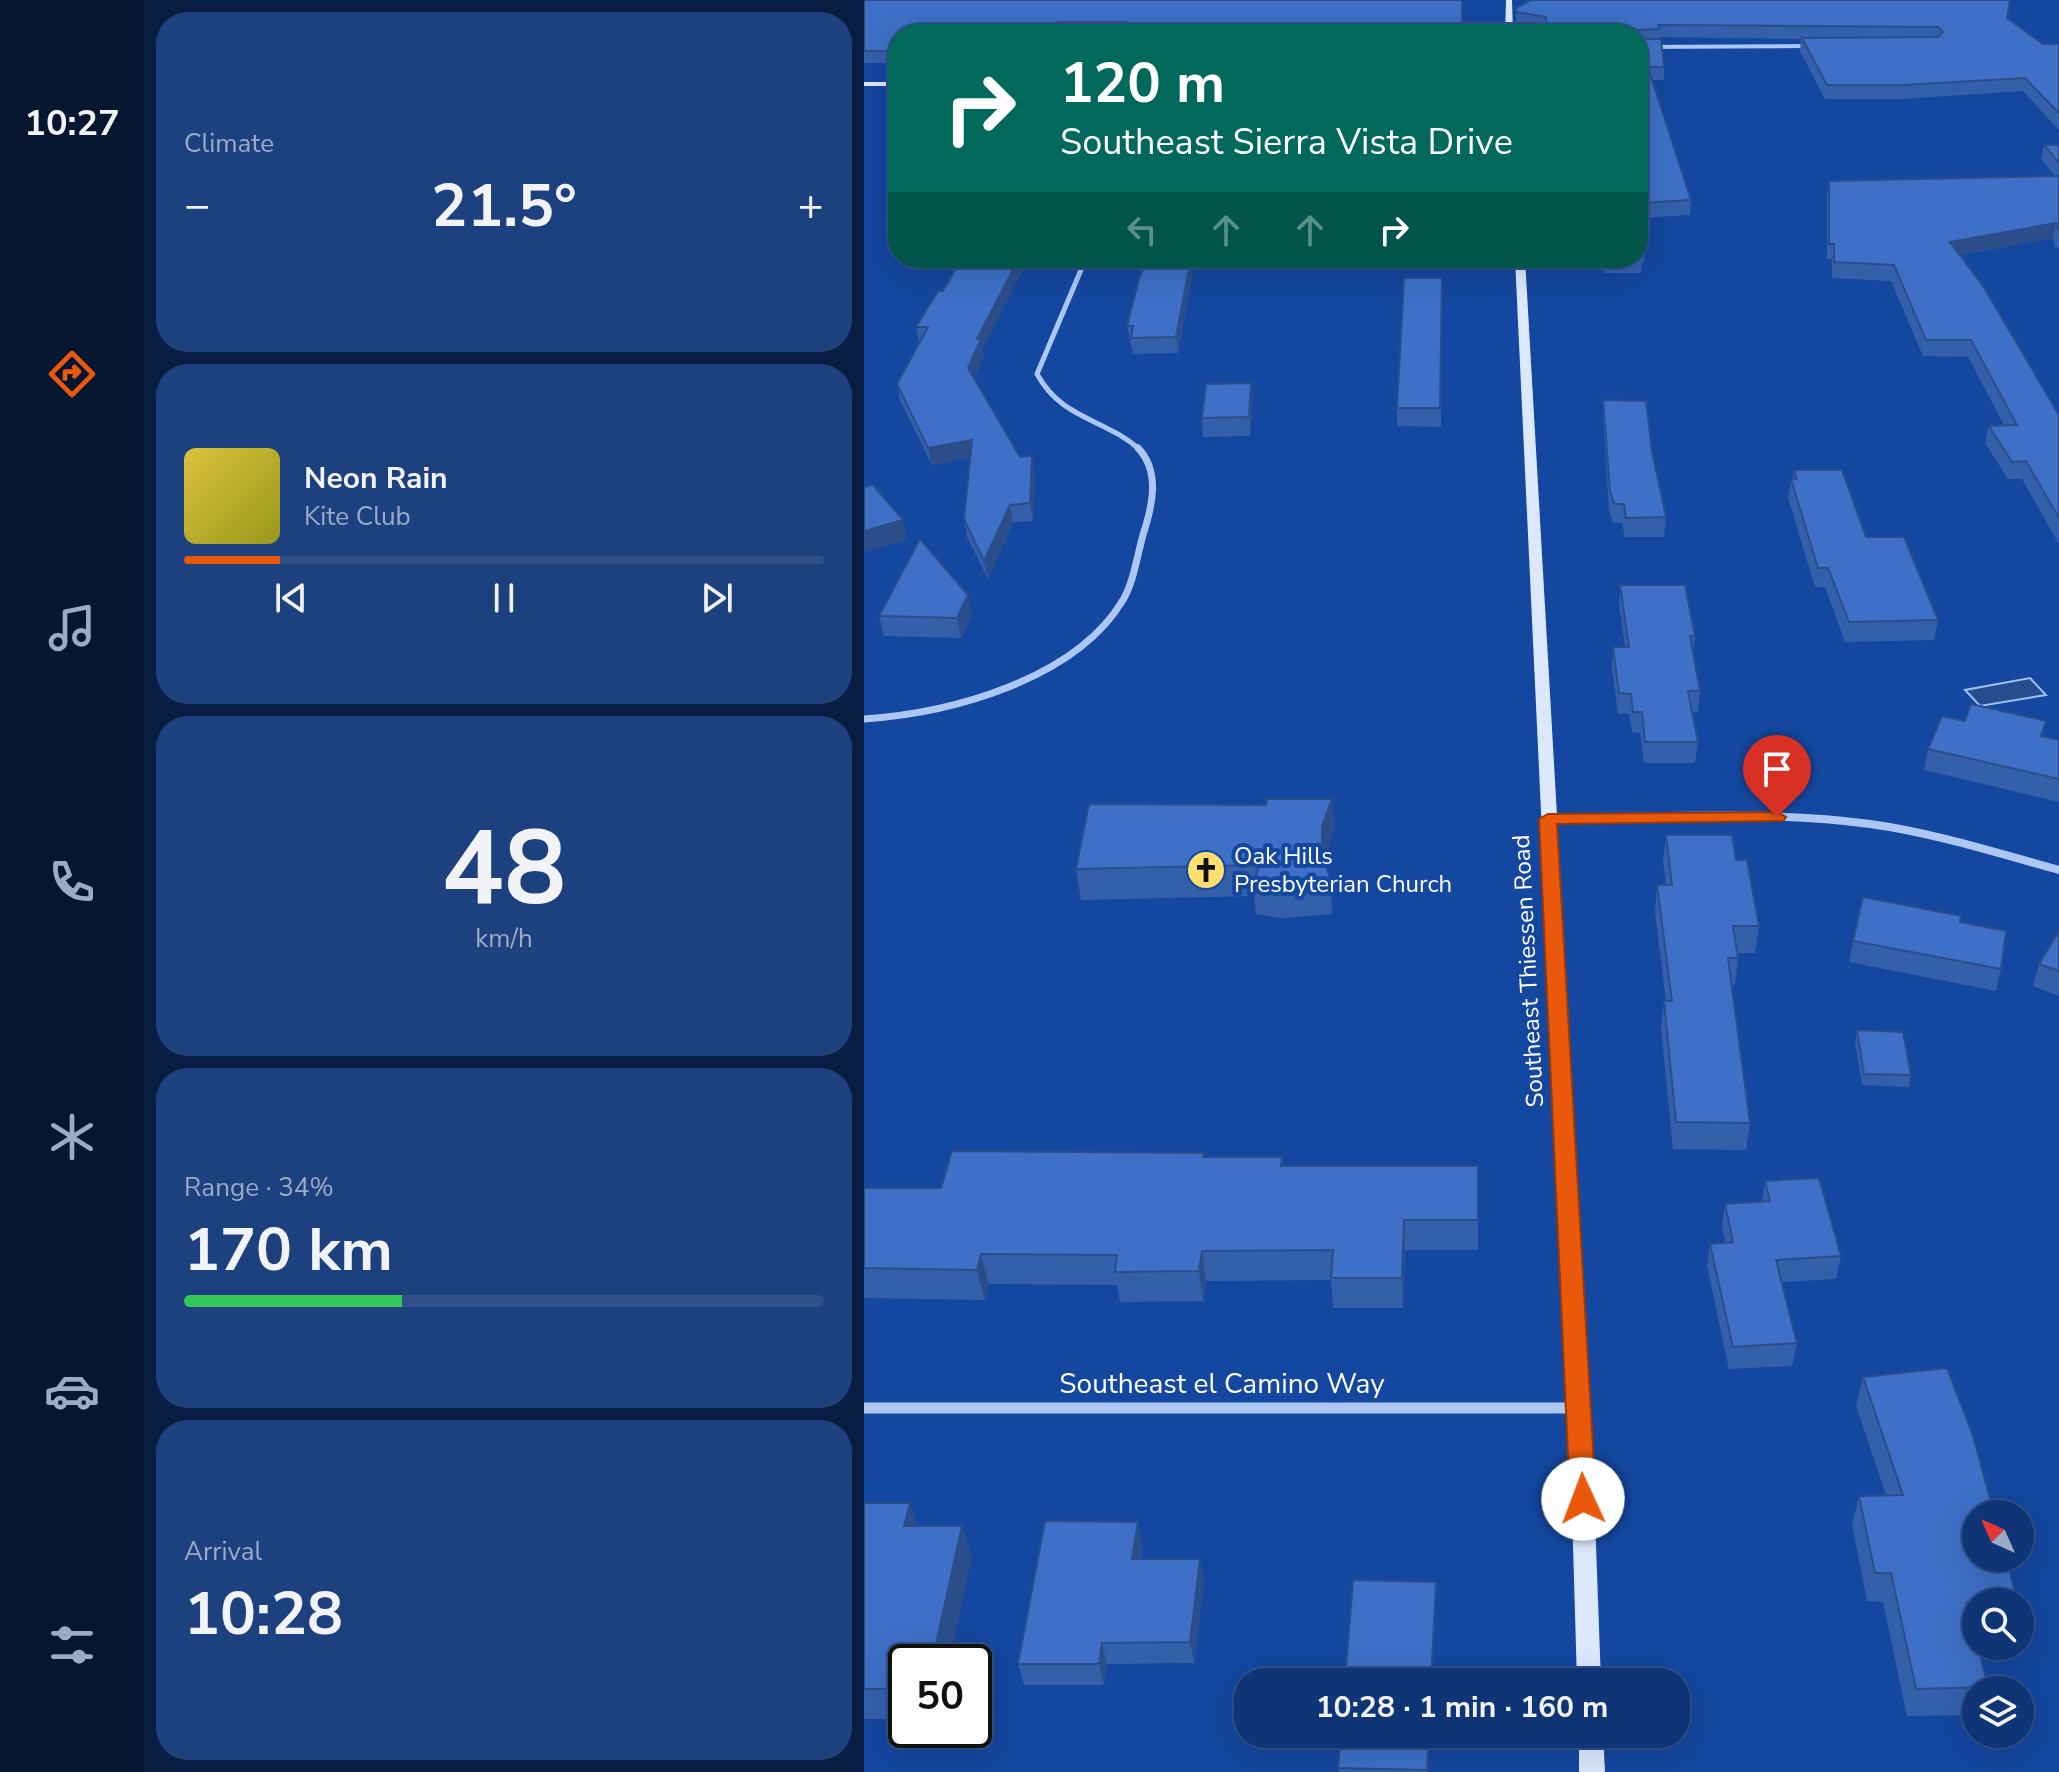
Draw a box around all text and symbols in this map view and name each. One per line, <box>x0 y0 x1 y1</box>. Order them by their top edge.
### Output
text: 120 m <box>1060 45 1225 122</box>
icon: right <box>928 56 1032 160</box>
text: 10:27 <box>24 99 120 148</box>
text: Southeast Sierra Vista Drive <box>1060 118 1513 167</box>
text: Climate <box>184 126 274 161</box>
text: 21.5° <box>431 165 577 247</box>
text: − <box>184 176 210 236</box>
text: + <box>798 176 824 236</box>
icon: left <box>1120 208 1164 252</box>
icon: ahead <box>1204 208 1248 252</box>
icon: ahead <box>1288 208 1332 252</box>
icon: right <box>1372 208 1416 252</box>
icon: directions <box>44 346 100 402</box>
text: Neon Rain <box>304 458 448 499</box>
text: Kite Club <box>304 499 411 534</box>
icon: previous <box>269 576 313 620</box>
icon: pause <box>482 576 526 620</box>
icon: next <box>695 576 739 620</box>
icon: music <box>44 600 100 656</box>
pin <box>1743 735 1811 817</box>
icon: arrive <box>1755 747 1799 791</box>
text: 48 <box>442 798 566 940</box>
street label: Southeast Thiessen Road <box>1505 834 1551 1108</box>
place label: Oak Hills Presbyterian Church <box>1234 840 1452 900</box>
church icon: Oak Hills Presbyterian Church <box>1185 849 1227 891</box>
icon: phone <box>44 854 100 910</box>
text: km/h <box>475 921 533 956</box>
icon: climate <box>44 1109 100 1165</box>
text: Range · 34% <box>184 1170 334 1205</box>
text: 170 km <box>184 1209 393 1291</box>
icon: car <box>44 1363 100 1419</box>
street label: Southeast el Camino Way <box>1059 1365 1385 1403</box>
position arrow <box>1541 1457 1625 1541</box>
north arrow <box>1962 1500 2034 1572</box>
map controls <box>1962 1500 2034 1748</box>
text: Arrival <box>184 1534 262 1569</box>
text: 10:28 <box>184 1573 343 1655</box>
button: search <box>1962 1588 2034 1660</box>
icon: filters <box>44 1617 100 1673</box>
speed limit sign: 50 <box>888 1644 992 1748</box>
button: layers <box>1962 1676 2034 1748</box>
text: 10:28 · 1 min · 160 m <box>1316 1687 1608 1728</box>

